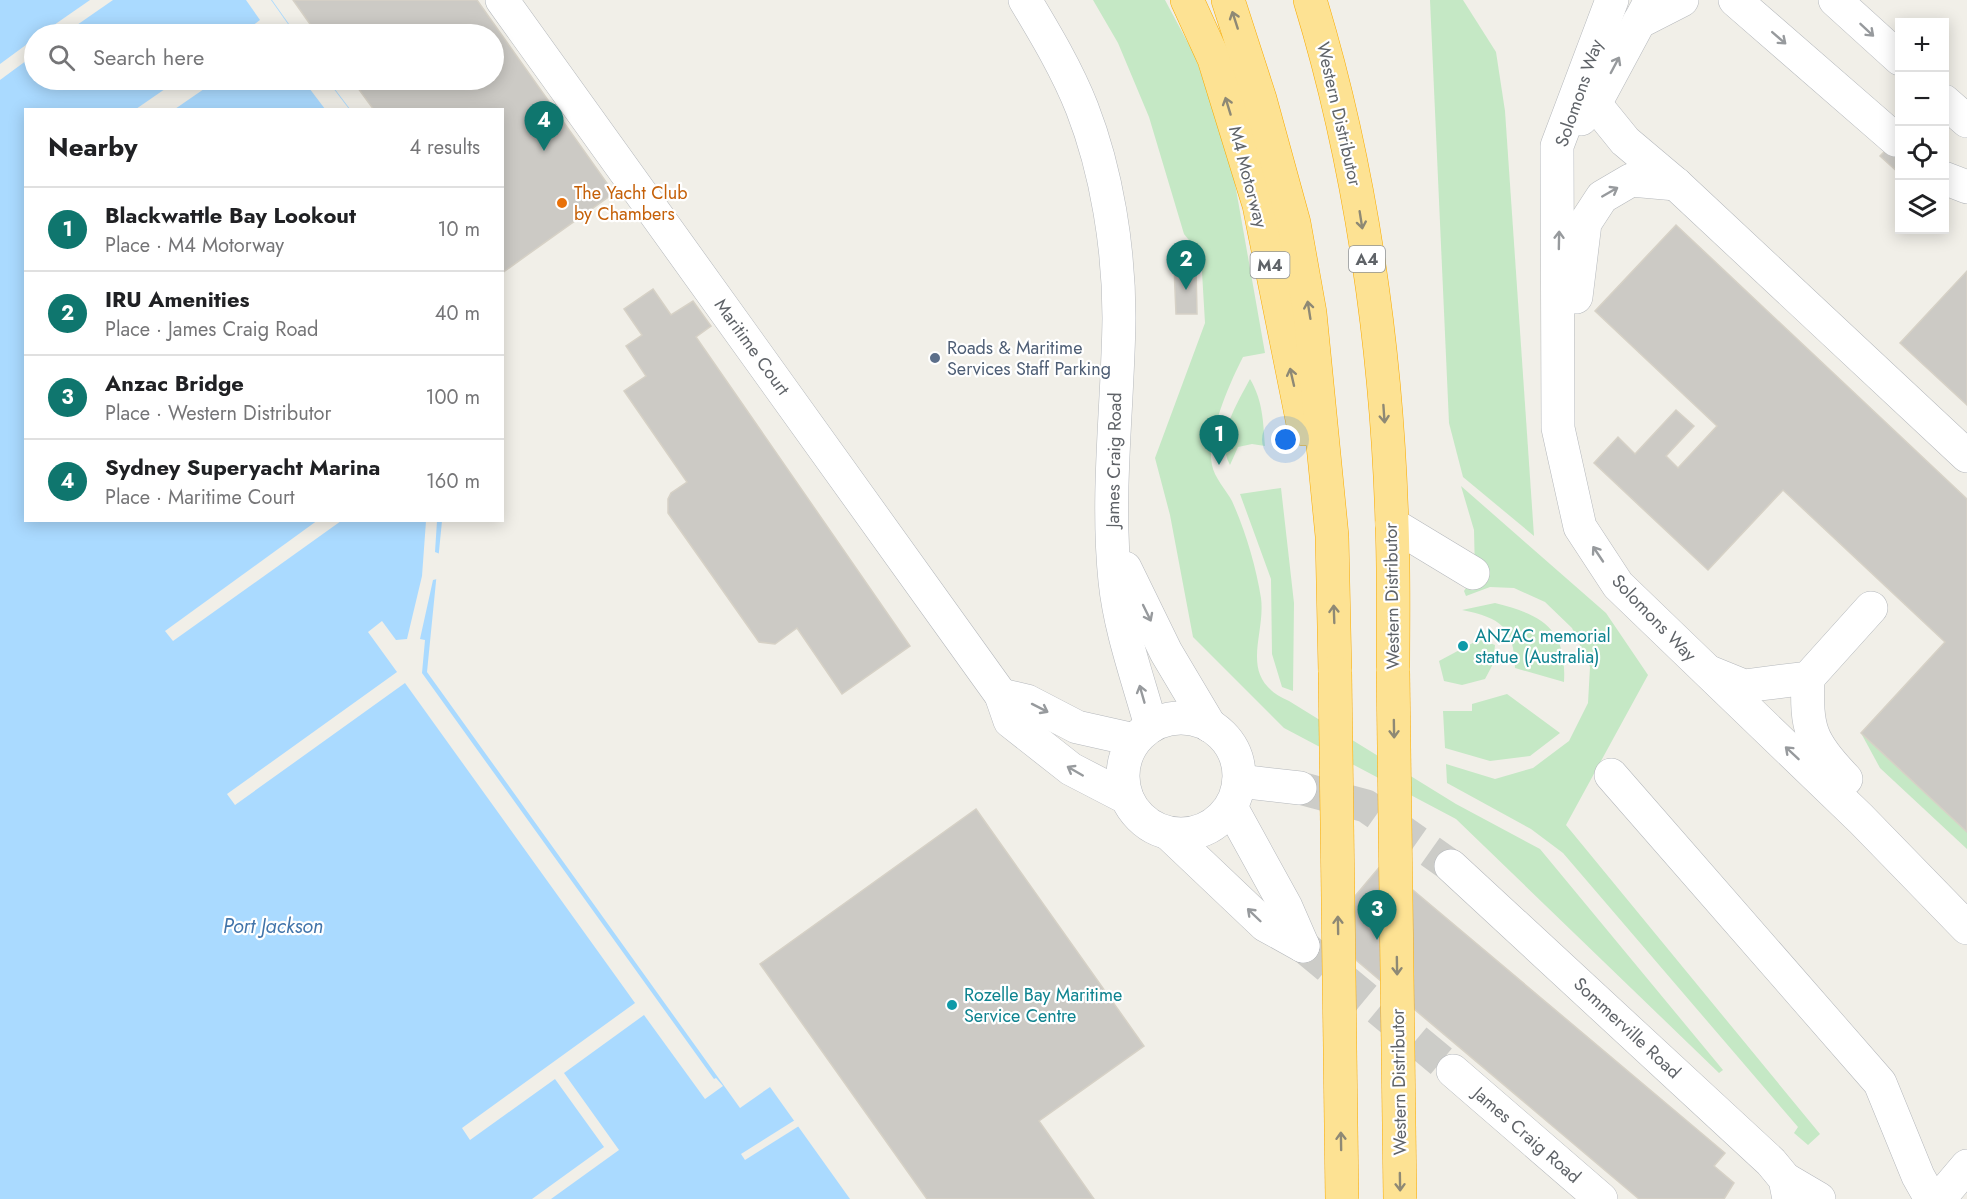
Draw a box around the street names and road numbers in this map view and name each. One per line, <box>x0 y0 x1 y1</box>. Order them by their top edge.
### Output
street label: Solomons Way <box>1548 36 1610 150</box>
street label: Western Distributor <box>1310 40 1368 189</box>
street label: M4 Motorway <box>1222 123 1274 231</box>
road number: A4 <box>1349 246 1385 272</box>
road number: M4 <box>1250 252 1290 278</box>
street label: Maritime Court <box>708 293 796 401</box>
street label: James Craig Road <box>1100 392 1128 530</box>
street label: Western Distributor <box>1378 522 1406 670</box>
street label: Solomons Way <box>1606 569 1702 667</box>
street label: Sommerville Road <box>1568 971 1686 1085</box>
street label: Western Distributor <box>1385 1008 1413 1156</box>
street label: James Craig Road <box>1466 1080 1587 1189</box>

